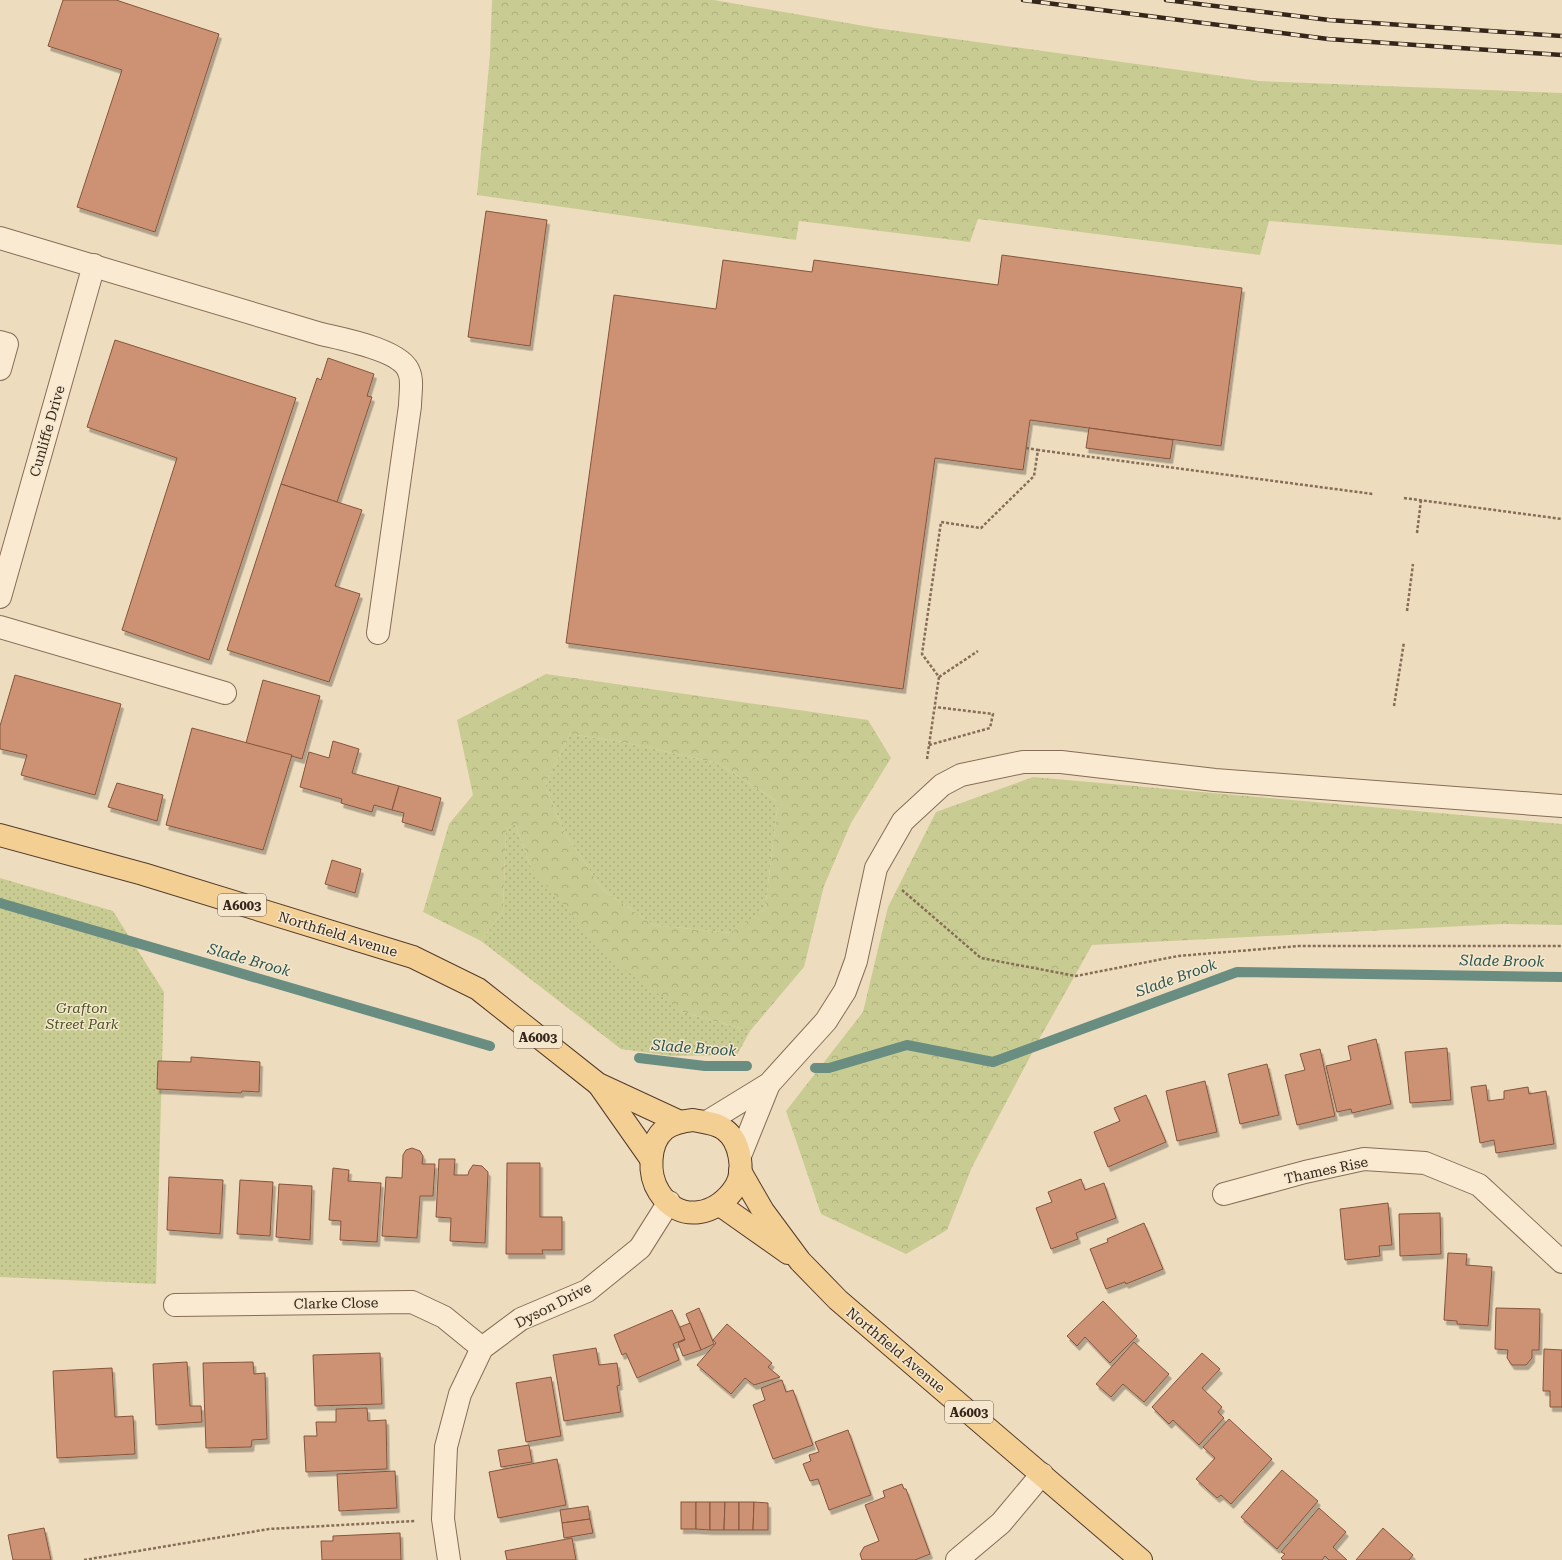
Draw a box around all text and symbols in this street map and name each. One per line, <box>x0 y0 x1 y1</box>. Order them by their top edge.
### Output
street label: Cunliffe Drive <box>26 383 68 479</box>
road number: A6003 <box>218 894 266 916</box>
street label: Northfield Avenue <box>276 908 400 960</box>
water label: Slade Brook <box>205 939 293 981</box>
water label: Slade Brook <box>1458 951 1545 971</box>
water label: Slade Brook <box>1132 955 1220 1001</box>
park label: Grafton Street Park <box>45 1000 119 1032</box>
road number: A6003 <box>514 1026 562 1048</box>
water label: Slade Brook <box>650 1036 738 1060</box>
street label: Thames Rise <box>1283 1153 1370 1187</box>
street label: Dyson Drive <box>512 1279 594 1331</box>
street label: Clarke Close <box>294 1294 379 1312</box>
street label: Northfield Avenue <box>843 1304 949 1396</box>
road number: A6003 <box>945 1401 993 1423</box>

